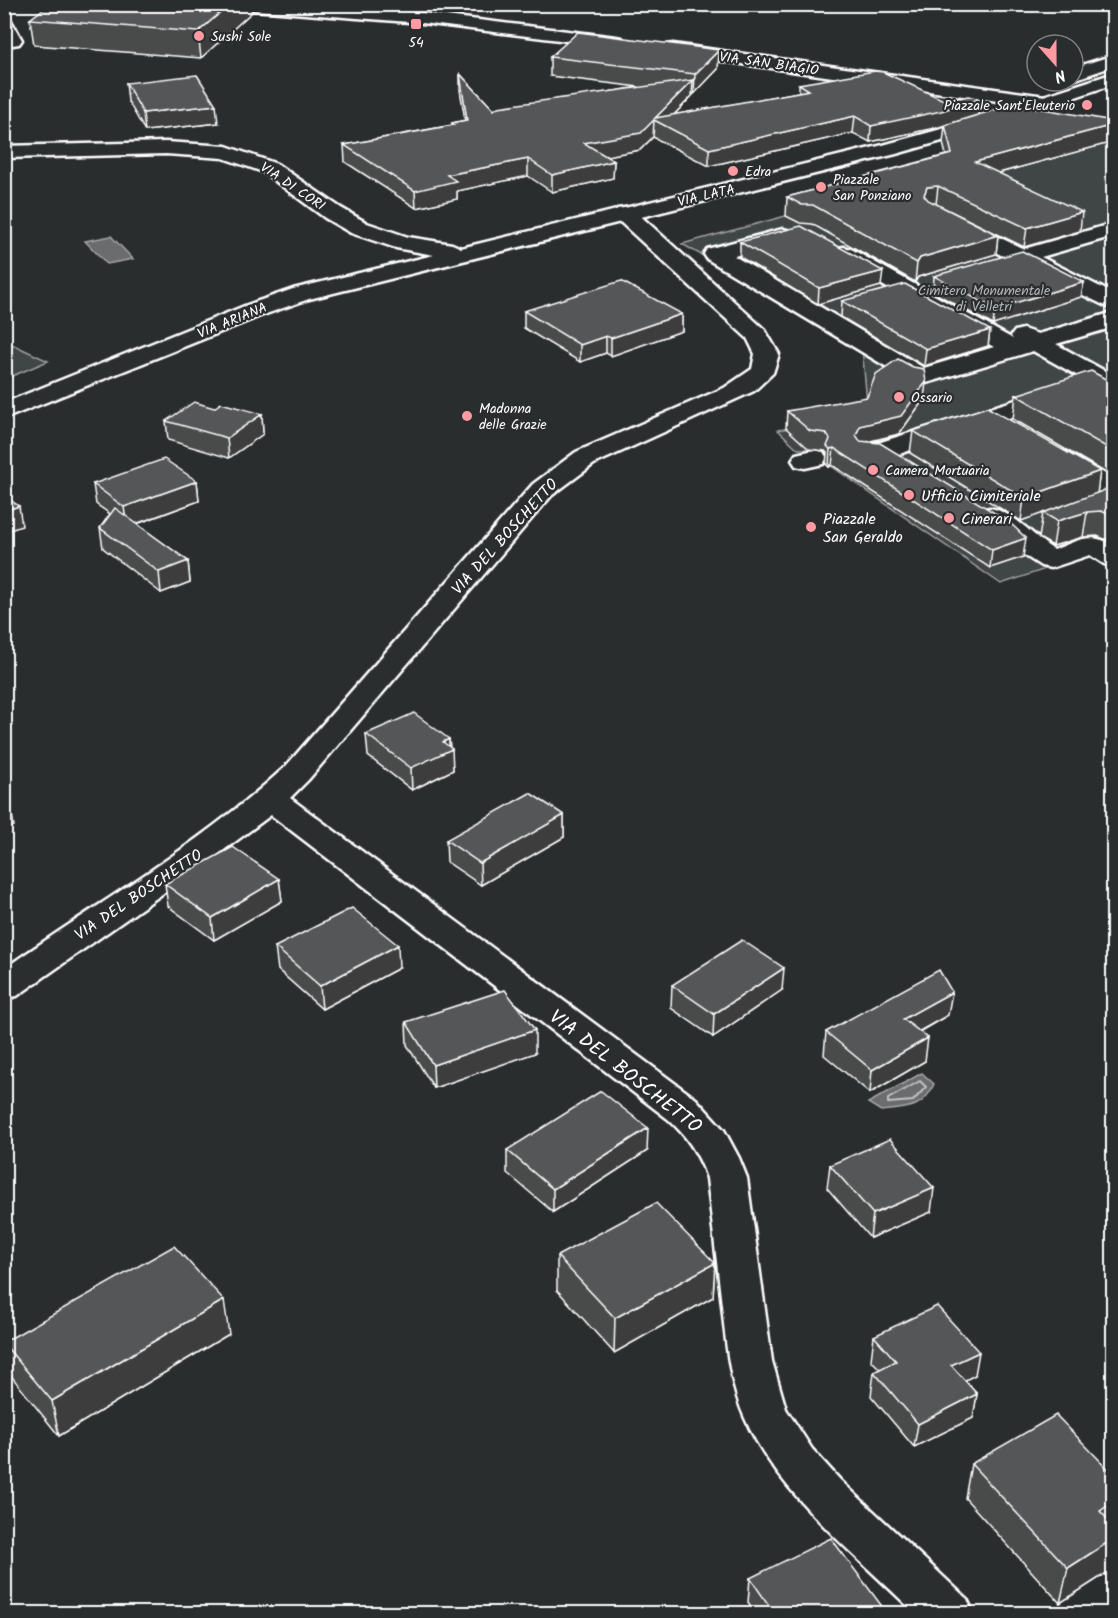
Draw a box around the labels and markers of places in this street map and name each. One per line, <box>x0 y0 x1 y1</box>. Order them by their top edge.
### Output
marker: 54 <box>409 17 423 31</box>
place label: Sushi Sole <box>211 26 272 48</box>
marker: Sushi Sole <box>192 29 206 43</box>
place label: 54 <box>408 32 424 54</box>
place label: Piazzale Sant'Eleuterio <box>944 95 1075 117</box>
marker: Piazzale Sant'Eleuterio <box>1080 98 1094 112</box>
place label: Edra <box>745 161 771 183</box>
marker: Edra <box>726 164 740 178</box>
place label: Piazzale San Ponziano <box>833 169 911 207</box>
marker: Piazzale San Ponziano <box>814 180 828 194</box>
place label: Ossario <box>911 387 952 409</box>
marker: Ossario <box>892 390 906 404</box>
place label: Madonna delle Grazie <box>479 398 547 436</box>
marker: Madonna delle Grazie <box>460 409 474 423</box>
place label: Camera Mortuaria <box>885 460 989 482</box>
marker: Camera Mortuaria <box>866 463 880 477</box>
place label: Ufficio Cimiteriale <box>921 484 1041 509</box>
marker: Ufficio Cimiteriale <box>902 488 916 502</box>
place label: Piazzale San Geraldo <box>823 507 903 550</box>
place label: Cinerari <box>961 507 1013 532</box>
marker: Cinerari <box>942 511 956 525</box>
marker: Piazzale San Geraldo <box>804 520 818 534</box>

